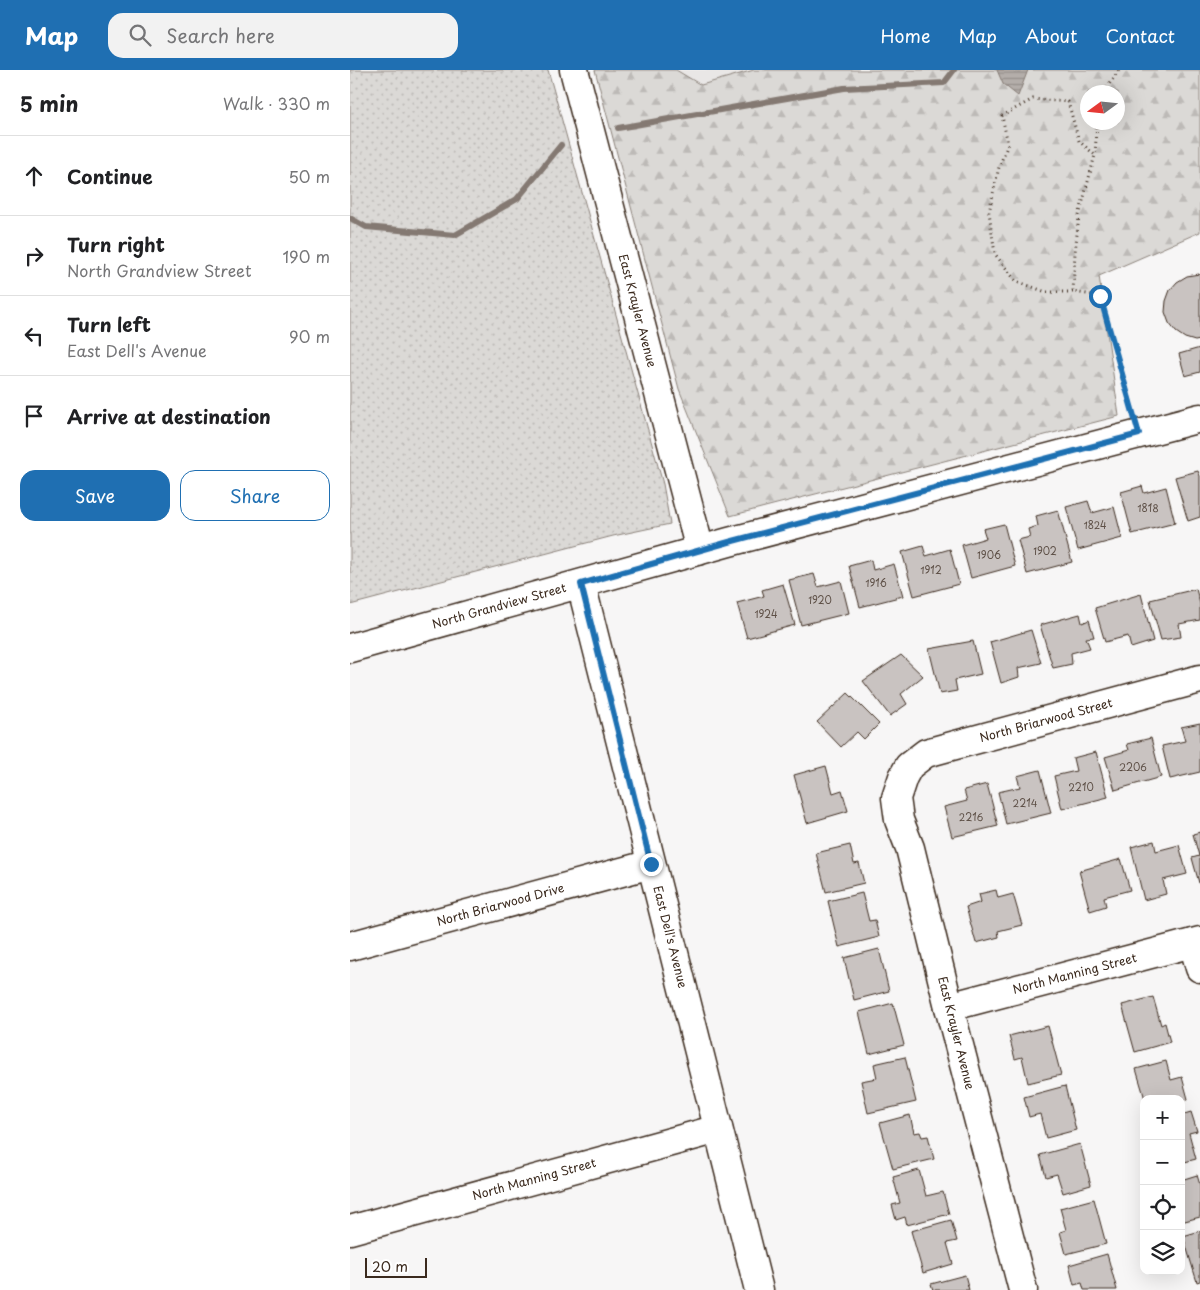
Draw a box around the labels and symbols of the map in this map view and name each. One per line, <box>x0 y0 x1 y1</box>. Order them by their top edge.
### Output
north arrow <box>1080 85 1125 130</box>
street label: East Krayler Avenue <box>615 252 662 370</box>
route start <box>1089 285 1112 308</box>
house number: 1818 <box>1137 500 1159 515</box>
house number: 1824 <box>1083 517 1107 532</box>
house number: 1902 <box>1033 543 1057 558</box>
house number: 1906 <box>977 547 1001 562</box>
house number: 1912 <box>920 562 942 577</box>
house number: 1916 <box>865 575 887 590</box>
street label: North Grandview Street <box>430 578 568 633</box>
house number: 1920 <box>808 592 832 607</box>
house number: 1924 <box>754 606 778 621</box>
street label: North Briarwood Street <box>977 693 1114 746</box>
house number: 2206 <box>1119 759 1147 774</box>
house number: 2210 <box>1068 779 1094 794</box>
house number: 2214 <box>1013 795 1038 810</box>
house number: 2216 <box>959 809 983 824</box>
route end <box>640 853 663 876</box>
street label: North Briarwood Drive <box>435 878 566 930</box>
street label: East Dell's Avenue <box>649 884 693 990</box>
street label: North Manning Street <box>1011 948 1139 998</box>
street label: East Krayler Avenue <box>934 974 980 1092</box>
street label: North Manning Street <box>470 1153 598 1204</box>
scale bar <box>365 1255 428 1278</box>

